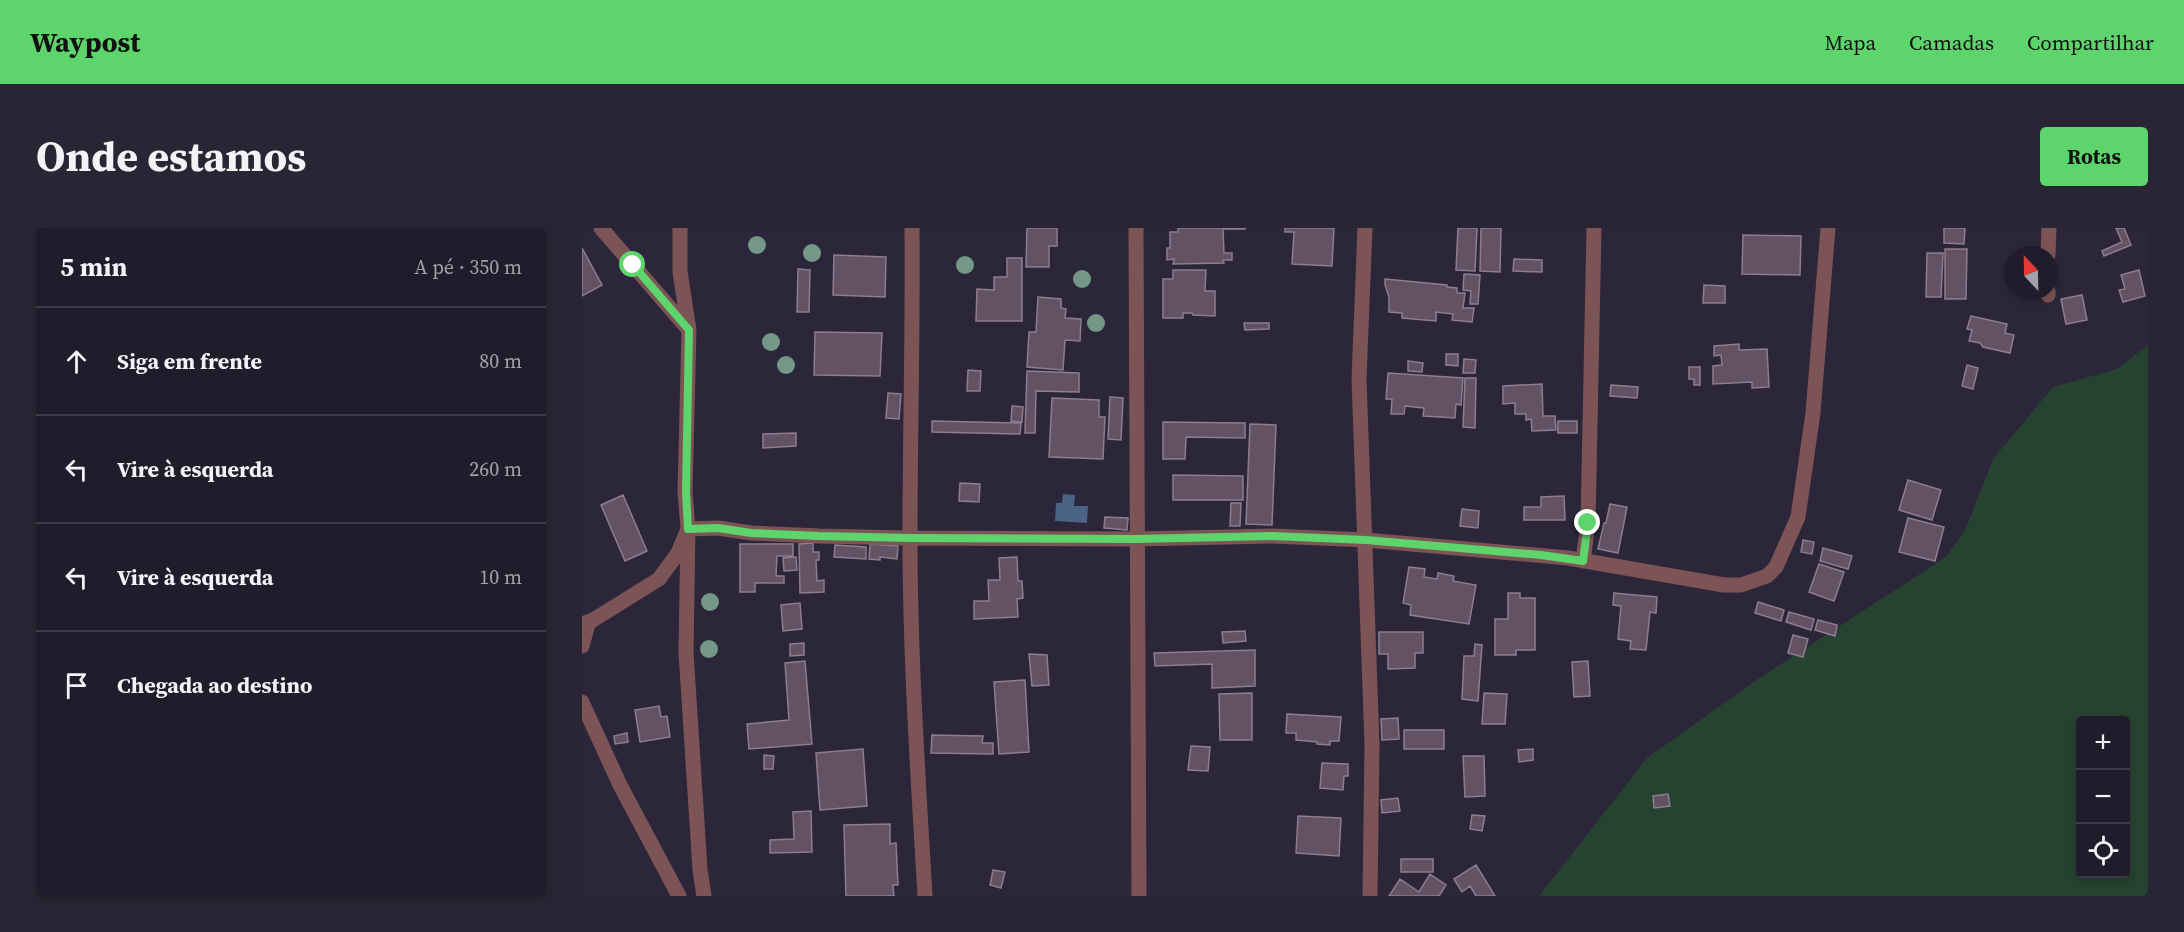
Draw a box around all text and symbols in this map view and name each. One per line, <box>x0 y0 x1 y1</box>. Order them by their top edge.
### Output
text: Waypost <box>30 23 140 61</box>
text: Mapa <box>1824 28 1876 57</box>
text: Camadas <box>1909 28 1994 57</box>
text: Compartilhar <box>2027 28 2154 57</box>
text: Onde estamos <box>36 127 306 185</box>
button: Rotas <box>2040 127 2148 186</box>
north arrow <box>2004 246 2058 300</box>
text: 5 min <box>60 249 127 285</box>
route start <box>619 251 645 277</box>
text: A pé · 350 m <box>414 253 522 281</box>
icon: ahead <box>60 345 93 378</box>
text: Siga em frente <box>117 346 262 376</box>
text: 80 m <box>479 347 522 375</box>
icon: left <box>60 453 93 486</box>
text: Vire à esquerda <box>117 454 273 484</box>
text: 260 m <box>469 455 522 483</box>
route end <box>1574 509 1600 535</box>
icon: left <box>60 561 93 594</box>
text: Vire à esquerda <box>117 562 273 592</box>
text: 10 m <box>479 563 522 591</box>
icon: arrive <box>60 669 93 702</box>
text: Chegada ao destino <box>117 670 312 700</box>
map controls <box>2076 716 2130 878</box>
button: + <box>2076 716 2130 770</box>
button: − <box>2076 770 2130 824</box>
button: locate <box>2076 824 2130 878</box>

